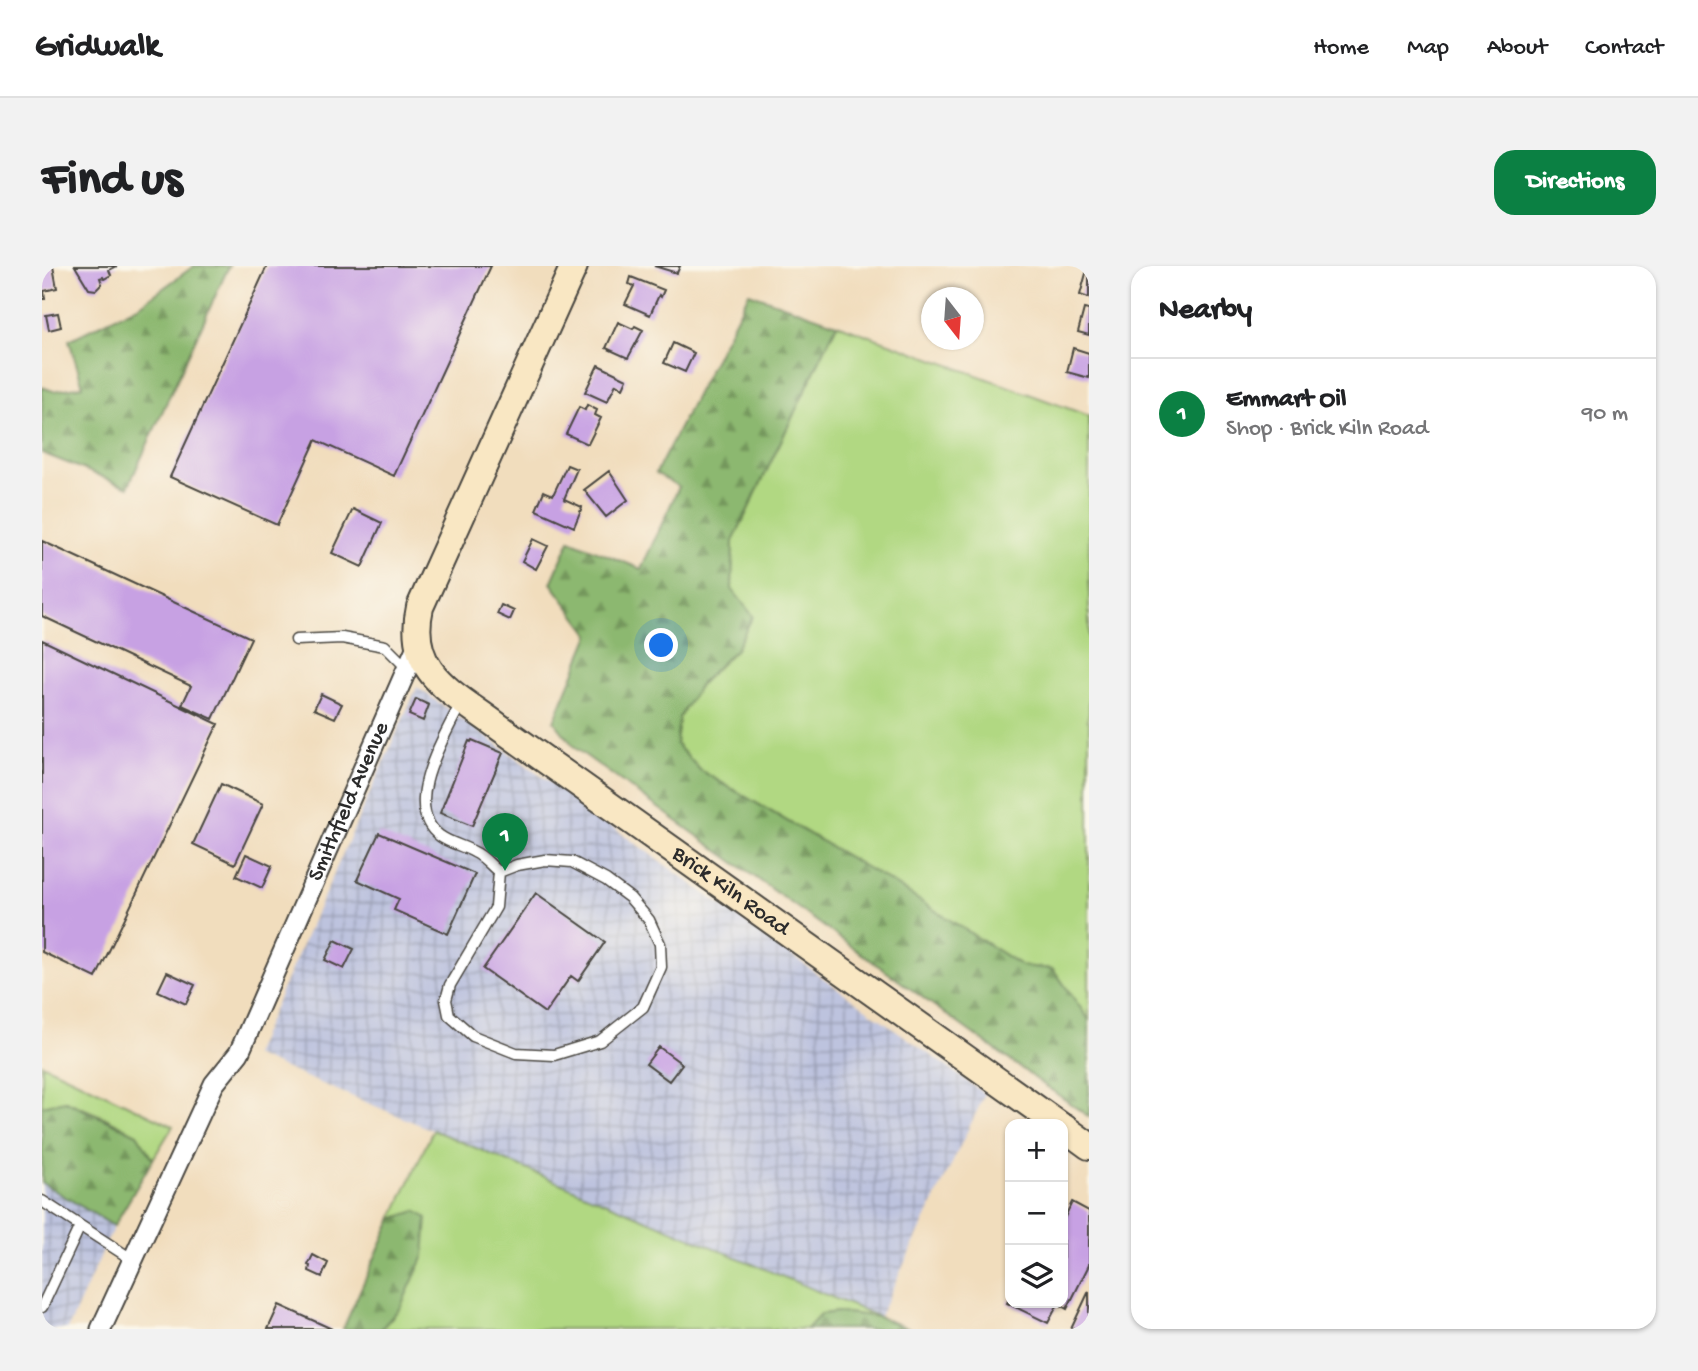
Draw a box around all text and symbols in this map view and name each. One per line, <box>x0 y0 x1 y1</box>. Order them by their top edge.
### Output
text: Gridwalk <box>35 29 160 67</box>
text: Home <box>1313 34 1369 63</box>
text: Map <box>1407 34 1449 63</box>
text: About <box>1487 34 1547 63</box>
text: Contact <box>1585 34 1663 63</box>
button: Directions <box>1494 150 1656 215</box>
text: Find us <box>42 153 182 211</box>
north arrow <box>921 287 984 350</box>
text: Nearby <box>1159 294 1252 329</box>
text: Emmart Oil <box>1226 385 1347 416</box>
text: 1 <box>1177 401 1187 428</box>
text: 90 m <box>1582 401 1628 428</box>
text: Shop · Brick Kiln Road <box>1226 416 1428 443</box>
your location <box>644 628 678 662</box>
street label: Smithfield Avenue <box>302 717 396 885</box>
pin: 1 <box>482 813 528 871</box>
street label: Brick Kiln Road <box>666 840 796 943</box>
map controls <box>1005 1119 1068 1308</box>
button: + <box>1005 1119 1068 1182</box>
button: − <box>1005 1182 1068 1245</box>
button: layers <box>1005 1245 1068 1308</box>

